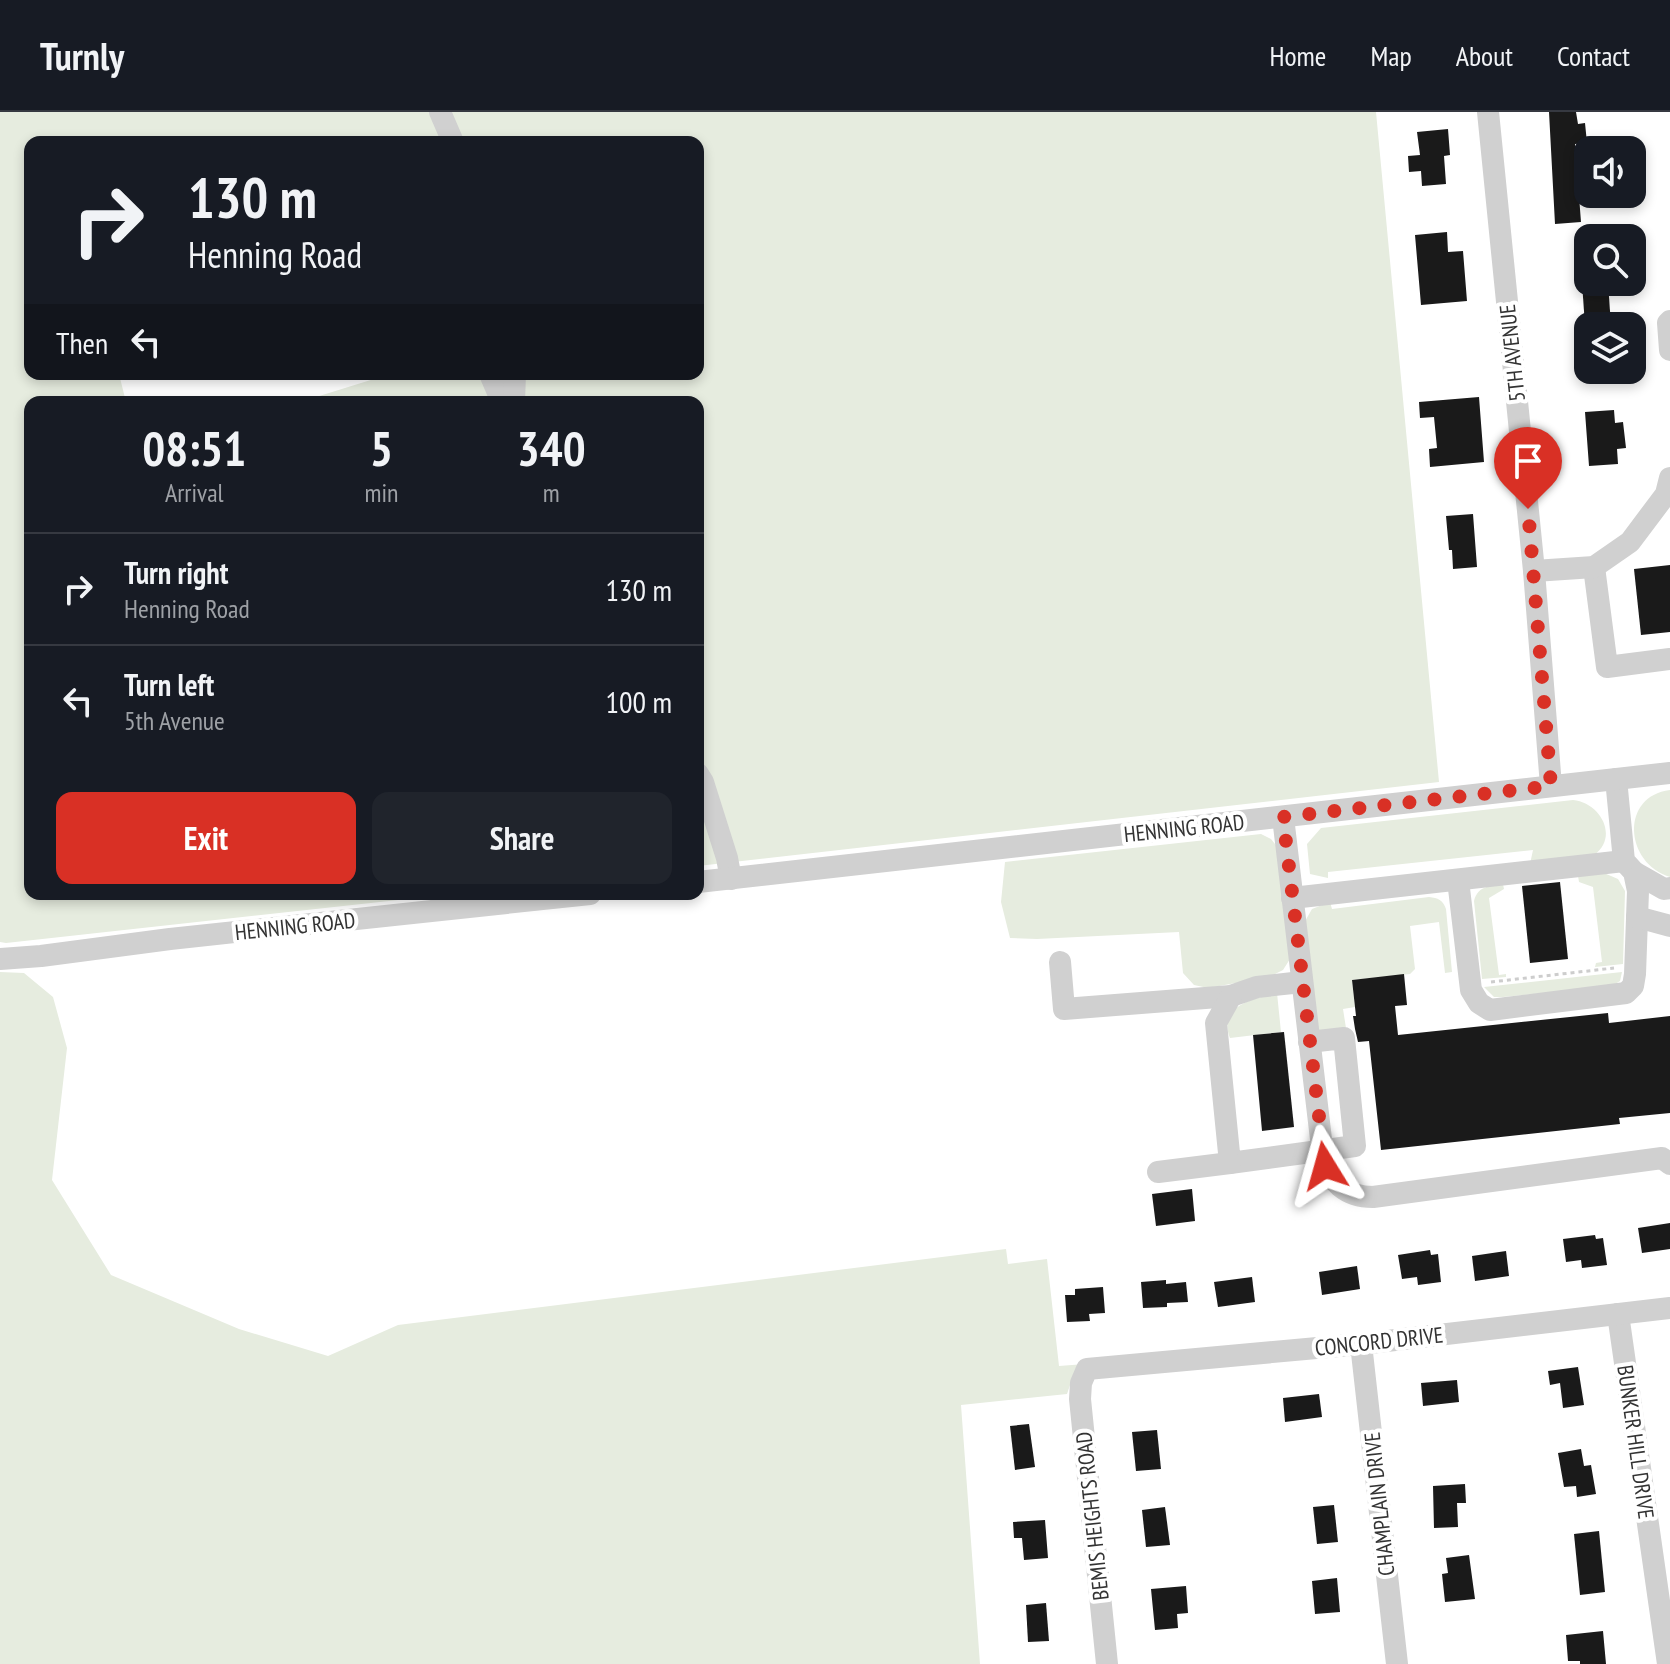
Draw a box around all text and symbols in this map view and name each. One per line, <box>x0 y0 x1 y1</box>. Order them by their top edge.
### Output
text: Turnly <box>40 31 124 80</box>
text: Home <box>1270 37 1326 74</box>
text: Map <box>1370 37 1412 74</box>
text: About <box>1456 37 1513 74</box>
text: Contact <box>1557 37 1630 74</box>
map controls <box>1574 136 1646 384</box>
button: sound <box>1574 136 1646 208</box>
text: 130 m <box>188 161 317 233</box>
icon: right <box>56 168 160 272</box>
button: search <box>1574 224 1646 296</box>
text: Henning Road <box>188 231 362 278</box>
street label: 5TH AVENUE <box>1493 303 1531 403</box>
button: layers <box>1574 312 1646 384</box>
icon: left <box>124 320 168 364</box>
text: Then <box>56 323 108 362</box>
text: 08:51 <box>142 417 246 479</box>
text: 5 <box>370 417 393 479</box>
text: 340 <box>517 417 586 479</box>
pin <box>1494 427 1562 509</box>
icon: arrive <box>1506 439 1550 483</box>
text: Arrival <box>165 476 224 509</box>
text: min <box>364 476 398 509</box>
text: m <box>543 476 560 509</box>
text: Turn right <box>124 553 228 592</box>
icon: right <box>56 567 100 611</box>
text: 130 m <box>606 570 672 609</box>
text: Henning Road <box>124 592 250 625</box>
text: Turn left <box>124 665 214 704</box>
icon: left <box>56 679 100 723</box>
text: 100 m <box>606 682 672 721</box>
text: 5th Avenue <box>124 704 225 737</box>
button: Exit <box>56 792 356 884</box>
button: Share <box>372 792 672 884</box>
street label: HENNING ROAD <box>1122 808 1246 848</box>
street label: HENNING ROAD <box>233 906 357 946</box>
position arrow <box>1283 1124 1367 1208</box>
street label: CONCORD DRIVE <box>1313 1320 1445 1362</box>
street label: BUNKER HILL DRIVE <box>1611 1363 1661 1521</box>
street label: BEMIS HEIGHTS ROAD <box>1069 1430 1115 1602</box>
street label: CHAMPLAIN DRIVE <box>1358 1431 1400 1577</box>

